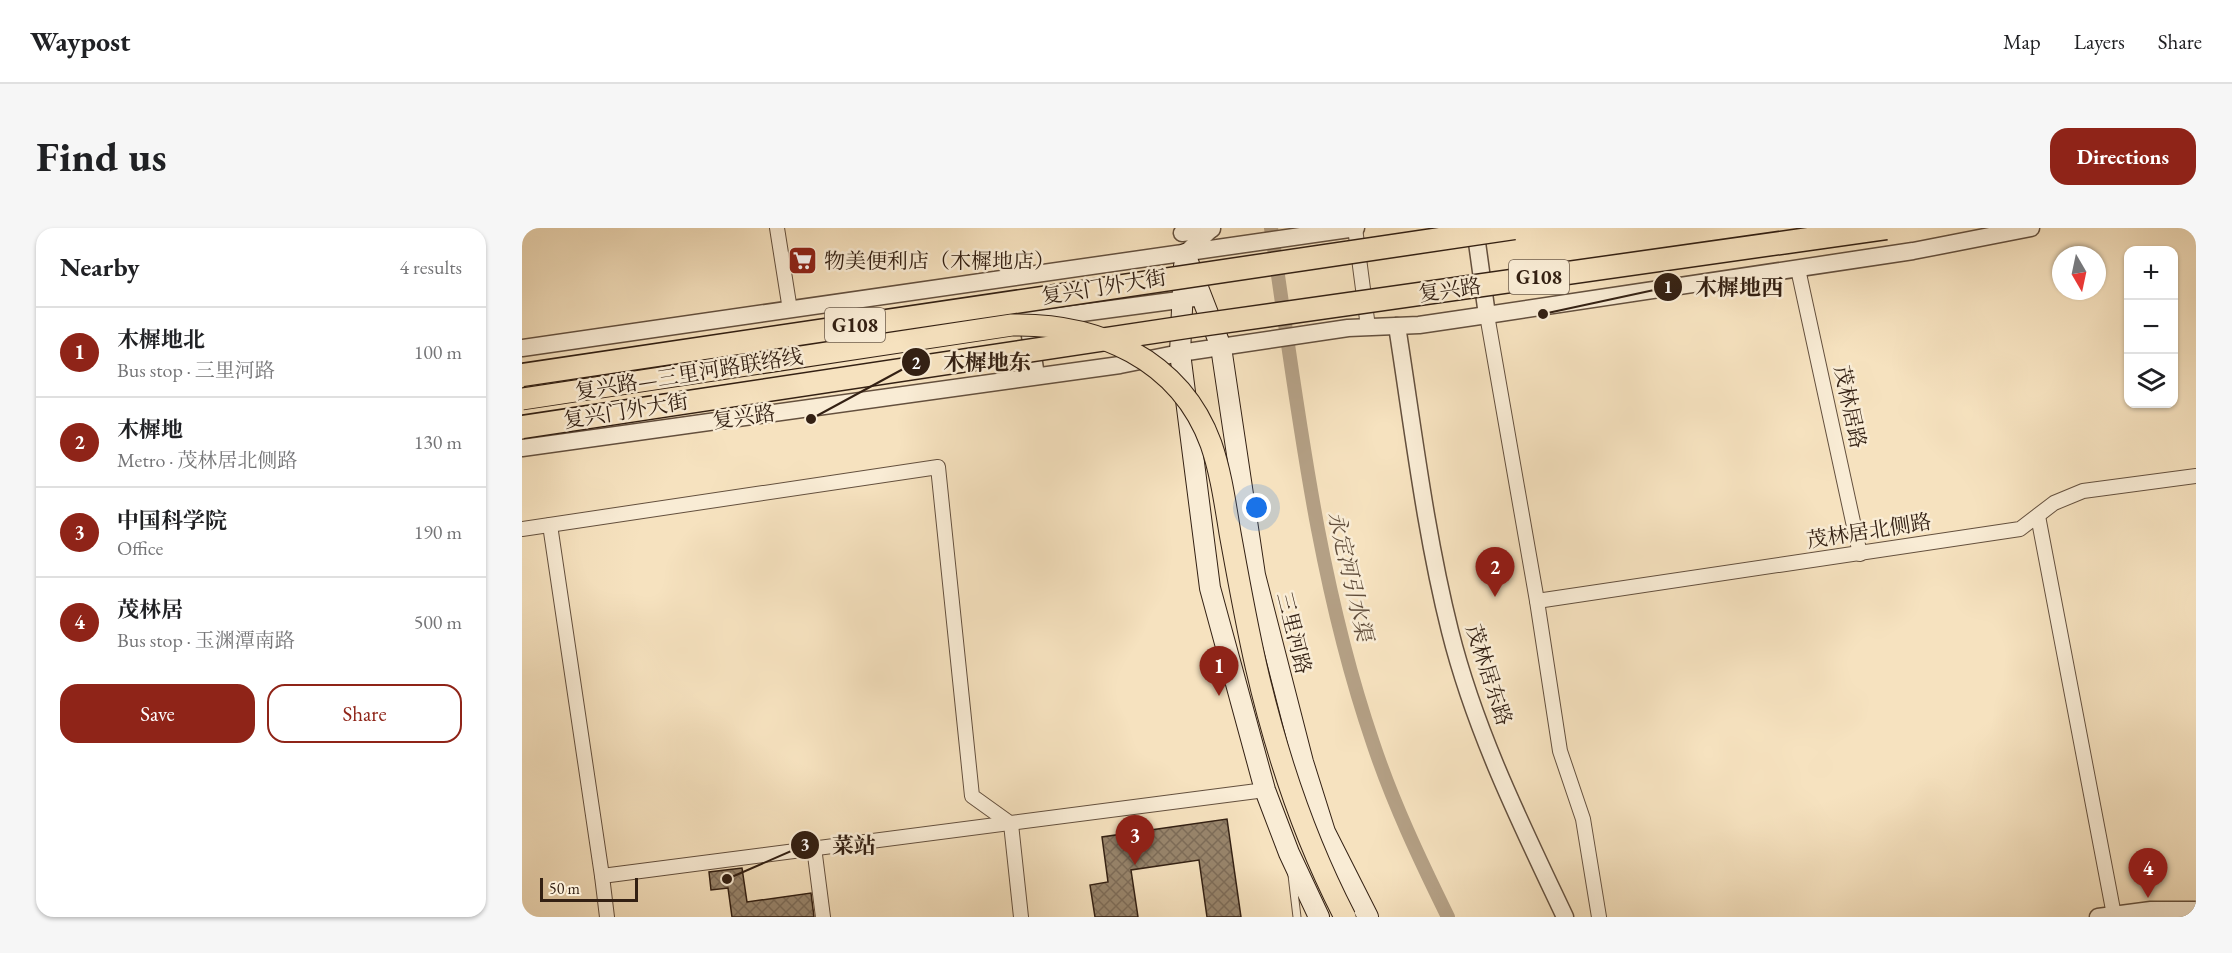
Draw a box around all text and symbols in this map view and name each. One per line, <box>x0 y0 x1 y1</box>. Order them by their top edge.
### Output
text: Waypost <box>30 23 131 59</box>
text: Map <box>2003 28 2041 55</box>
text: Layers <box>2074 28 2125 55</box>
text: Share <box>2158 28 2202 55</box>
button: Directions <box>2050 128 2196 185</box>
text: Find us <box>36 129 167 184</box>
supermarket icon: 物美便利店（木樨地店） <box>787 245 819 277</box>
north arrow <box>2052 246 2106 300</box>
map controls <box>2124 246 2178 408</box>
button: + <box>2124 246 2178 300</box>
place label: 物美便利店（木樨地店） <box>824 247 1055 274</box>
text: Nearby <box>60 250 140 284</box>
text: 4 results <box>399 254 462 280</box>
road number: G108 <box>1509 260 1569 294</box>
street label: 复兴门外大街 <box>1040 263 1168 310</box>
callout: 木樨地西 <box>1653 267 1795 307</box>
street label: 复兴路 <box>1417 272 1483 307</box>
text: 木樨地西 <box>1695 273 1783 302</box>
text: 1 <box>1663 275 1673 298</box>
button: − <box>2124 300 2178 354</box>
road number: G108 <box>825 308 885 342</box>
text: 木樨地北 <box>117 325 205 354</box>
text: 1 <box>74 339 85 365</box>
text: 100 m <box>414 339 462 365</box>
street label: 复兴路—三里河路联络线 <box>573 342 805 405</box>
callout: 木樨地东 <box>901 342 1043 382</box>
text: 木樨地东 <box>943 348 1031 377</box>
text: 2 <box>911 351 921 374</box>
button: layers <box>2124 354 2178 408</box>
text: Bus stop · 三里河路 <box>117 357 275 383</box>
street label: 茂林居路 <box>1829 363 1872 451</box>
street label: 复兴门外大街 <box>562 387 690 434</box>
street label: 复兴路 <box>711 399 777 434</box>
text: 木樨地 <box>117 415 183 444</box>
text: 2 <box>74 429 85 455</box>
text: 130 m <box>414 429 462 455</box>
text: Metro · 茂林居北侧路 <box>117 447 297 473</box>
your location <box>1242 493 1271 522</box>
text: 中国科学院 <box>117 506 227 535</box>
street label: 茂林居北侧路 <box>1805 507 1933 554</box>
water label: 永定河引水渠 <box>1322 509 1380 647</box>
text: 3 <box>74 519 85 545</box>
text: 190 m <box>414 519 462 545</box>
text: Office <box>117 535 163 561</box>
pin: 2 <box>1476 548 1514 597</box>
street label: 三里河路 <box>1271 589 1318 677</box>
text: 茂林居 <box>117 595 183 624</box>
text: 4 <box>74 609 85 635</box>
text: 500 m <box>414 609 462 635</box>
street label: 茂林居东路 <box>1460 621 1519 729</box>
text: Bus stop · 玉渊潭南路 <box>117 627 295 653</box>
pin: 1 <box>1200 646 1238 696</box>
button: Save <box>60 684 255 743</box>
button: Share <box>267 684 462 743</box>
pin: 3 <box>1116 816 1154 865</box>
callout: 菜站 <box>790 825 888 865</box>
text: 菜站 <box>832 831 876 860</box>
text: 3 <box>800 833 810 856</box>
pin: 4 <box>2128 848 2168 898</box>
scale bar <box>540 875 638 902</box>
text: 50 m <box>549 878 580 899</box>

